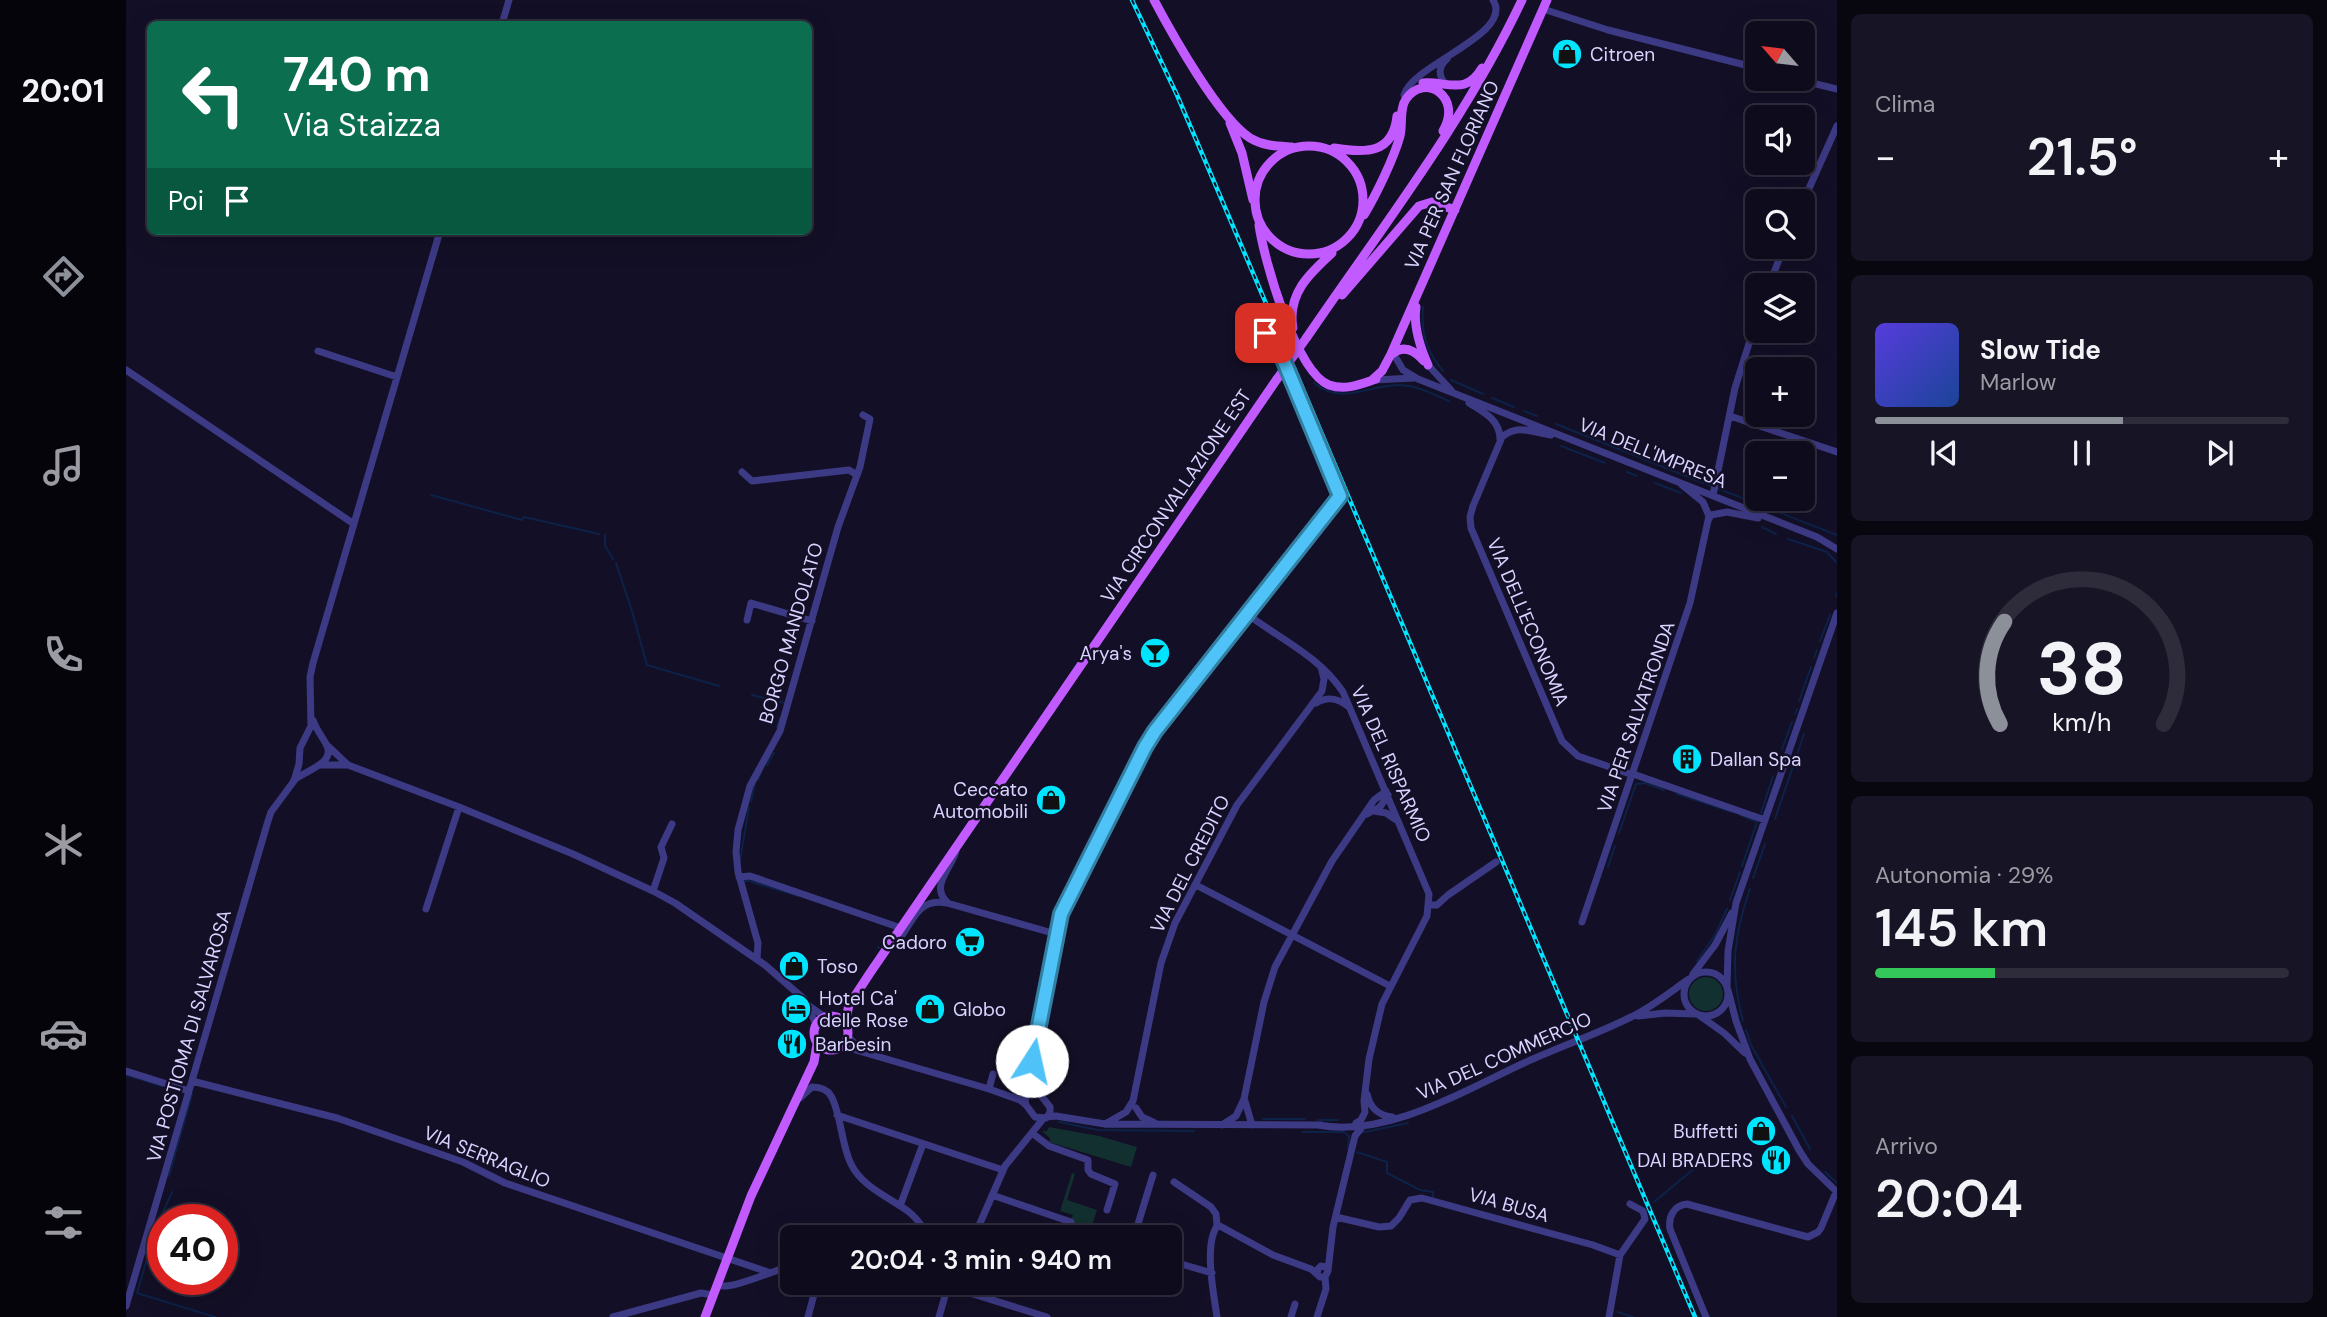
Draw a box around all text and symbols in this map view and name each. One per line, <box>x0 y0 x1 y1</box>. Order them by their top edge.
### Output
north arrow <box>1745 21 1815 91</box>
map controls <box>1745 21 1815 511</box>
shop icon: Citroen <box>1550 37 1584 71</box>
text: 740 m <box>283 42 431 106</box>
place label: Citroen <box>1590 42 1655 67</box>
icon: left <box>168 49 259 140</box>
text: 20:01 <box>21 70 105 112</box>
street label: VIA PER SAN FLORIANO <box>1399 76 1505 274</box>
text: Clima <box>1875 89 1935 119</box>
text: Via Staizza <box>283 104 441 146</box>
button: sound <box>1745 105 1815 175</box>
text: 21.5° <box>2026 123 2138 191</box>
text: − <box>1875 132 1896 182</box>
text: + <box>2268 132 2289 182</box>
icon: arrive <box>218 182 256 220</box>
text: Poi <box>168 184 204 218</box>
button: search <box>1745 189 1815 259</box>
icon: directions <box>39 252 88 301</box>
button: layers <box>1745 273 1815 343</box>
pin <box>1235 303 1295 363</box>
icon: arrive <box>1246 314 1284 352</box>
text: Slow Tide <box>1980 333 2101 367</box>
button: + <box>1745 357 1815 427</box>
text: Marlow <box>1980 367 2056 397</box>
street label: VIA CIRCONVALLAZIONE EST <box>1095 384 1257 608</box>
street label: VIA DELL'IMPRESA <box>1575 412 1731 494</box>
icon: previous <box>1925 434 1963 472</box>
icon: pause <box>2063 434 2101 472</box>
icon: next <box>2201 434 2239 472</box>
icon: music <box>39 441 88 490</box>
button: − <box>1745 441 1815 511</box>
street label: VIA DELL'ECONOMIA <box>1481 534 1575 710</box>
street label: BORGO MANDOLATO <box>753 540 829 726</box>
street label: VIA PER SALVATRONDA <box>1591 618 1681 816</box>
text: 38 <box>2037 623 2127 718</box>
icon: phone <box>39 630 88 679</box>
bar icon: Arya's <box>1138 636 1172 670</box>
place label: Arya's <box>1079 641 1132 666</box>
street label: VIA DEL RISPARMIO <box>1345 682 1437 846</box>
text: km/h <box>2052 706 2112 739</box>
building icon: Dallan Spa <box>1670 742 1704 776</box>
place label: Dallan Spa <box>1710 747 1801 772</box>
place label: Ceccato Automobili <box>933 777 1028 824</box>
shop icon: Ceccato Automobili <box>1034 783 1068 817</box>
street label: VIA DEL CREDITO <box>1144 791 1236 937</box>
icon: climate <box>39 820 88 869</box>
text: Autonomia · 29% <box>1875 860 2053 890</box>
text: 145 km <box>1875 894 2048 962</box>
street label: VIA POSTIOMA DI SALVAROSA <box>141 906 237 1165</box>
supermarket icon: Cadoro <box>953 925 987 959</box>
place label: Cadoro <box>882 930 947 955</box>
shop icon: Toso <box>777 949 811 983</box>
place label: Toso <box>817 954 858 979</box>
place label: Hotel Ca' delle Rose <box>819 986 908 1033</box>
hotel icon: Hotel Ca' delle Rose <box>779 992 813 1026</box>
shop icon: Globo <box>913 992 947 1026</box>
place label: Globo <box>953 997 1006 1022</box>
street label: VIA DEL COMMERCIO <box>1413 1006 1595 1106</box>
icon: car <box>39 1009 88 1058</box>
position arrow <box>995 1024 1069 1098</box>
restaurant icon: Barbesin <box>775 1027 809 1061</box>
place label: Barbesin <box>815 1032 892 1057</box>
shop icon: Buffetti <box>1744 1114 1778 1148</box>
place label: Buffetti <box>1673 1119 1738 1144</box>
street label: VIA SERRAGLIO <box>420 1120 554 1194</box>
text: Arrivo <box>1875 1131 1938 1161</box>
restaurant icon: DAI BRADERS <box>1759 1143 1793 1177</box>
place label: DAI BRADERS <box>1637 1148 1753 1173</box>
text: 20:04 <box>1875 1165 2023 1233</box>
street label: VIA BUSA <box>1466 1182 1552 1228</box>
icon: filters <box>39 1198 88 1247</box>
speed limit sign: 40 <box>147 1204 238 1295</box>
text: 20:04 · 3 min · 940 m <box>850 1243 1112 1277</box>

